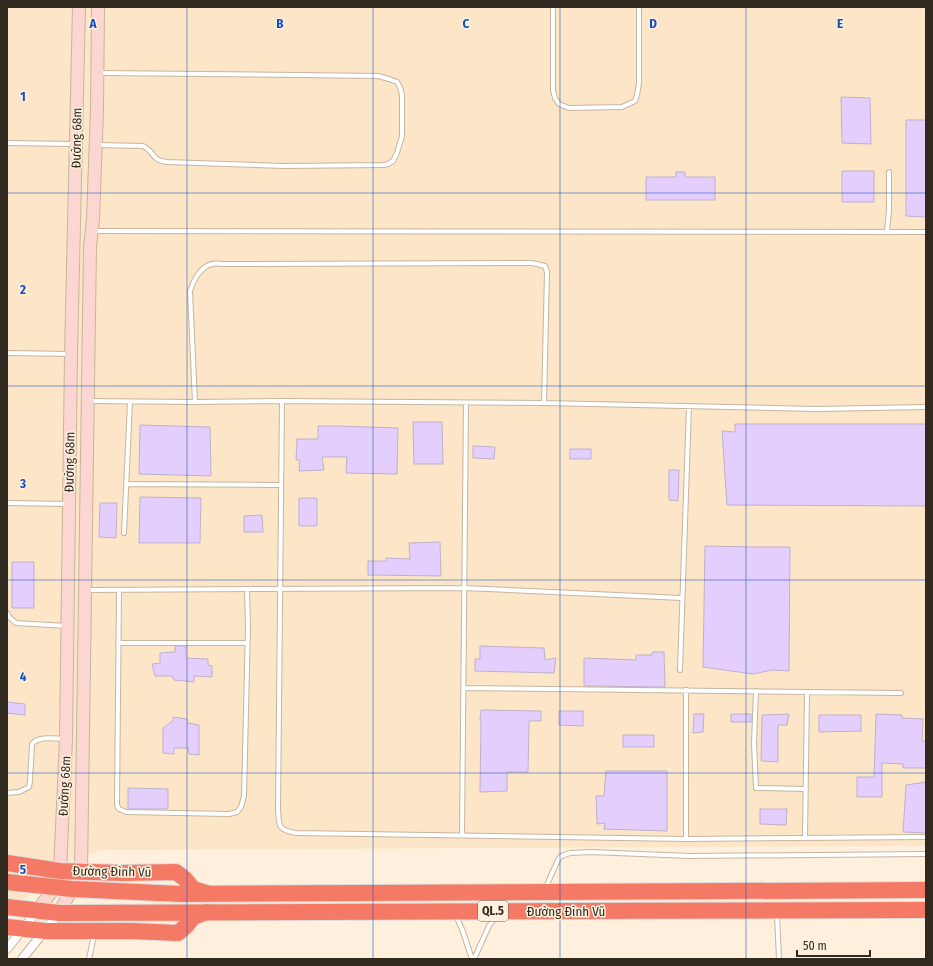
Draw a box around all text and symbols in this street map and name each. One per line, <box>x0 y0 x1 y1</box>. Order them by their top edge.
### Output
text: A <box>88 16 97 31</box>
text: B <box>276 16 284 31</box>
text: C <box>463 16 470 31</box>
text: D <box>649 16 657 31</box>
text: E <box>837 16 843 31</box>
text: 1 <box>20 89 26 104</box>
street label: Đường 68m <box>68 108 85 168</box>
text: 2 <box>19 282 26 297</box>
street label: Đường 68m <box>61 432 78 492</box>
text: 3 <box>19 476 26 491</box>
text: 4 <box>20 669 27 684</box>
street label: Đường 68m <box>55 755 74 817</box>
text: 5 <box>20 862 26 877</box>
street label: Đường Đình Vũ <box>73 863 151 880</box>
road number: QL.5 <box>478 901 508 921</box>
street label: Đường Đình Vũ <box>527 904 605 919</box>
scale bar <box>797 932 870 958</box>
text: 50 m <box>803 939 827 953</box>

